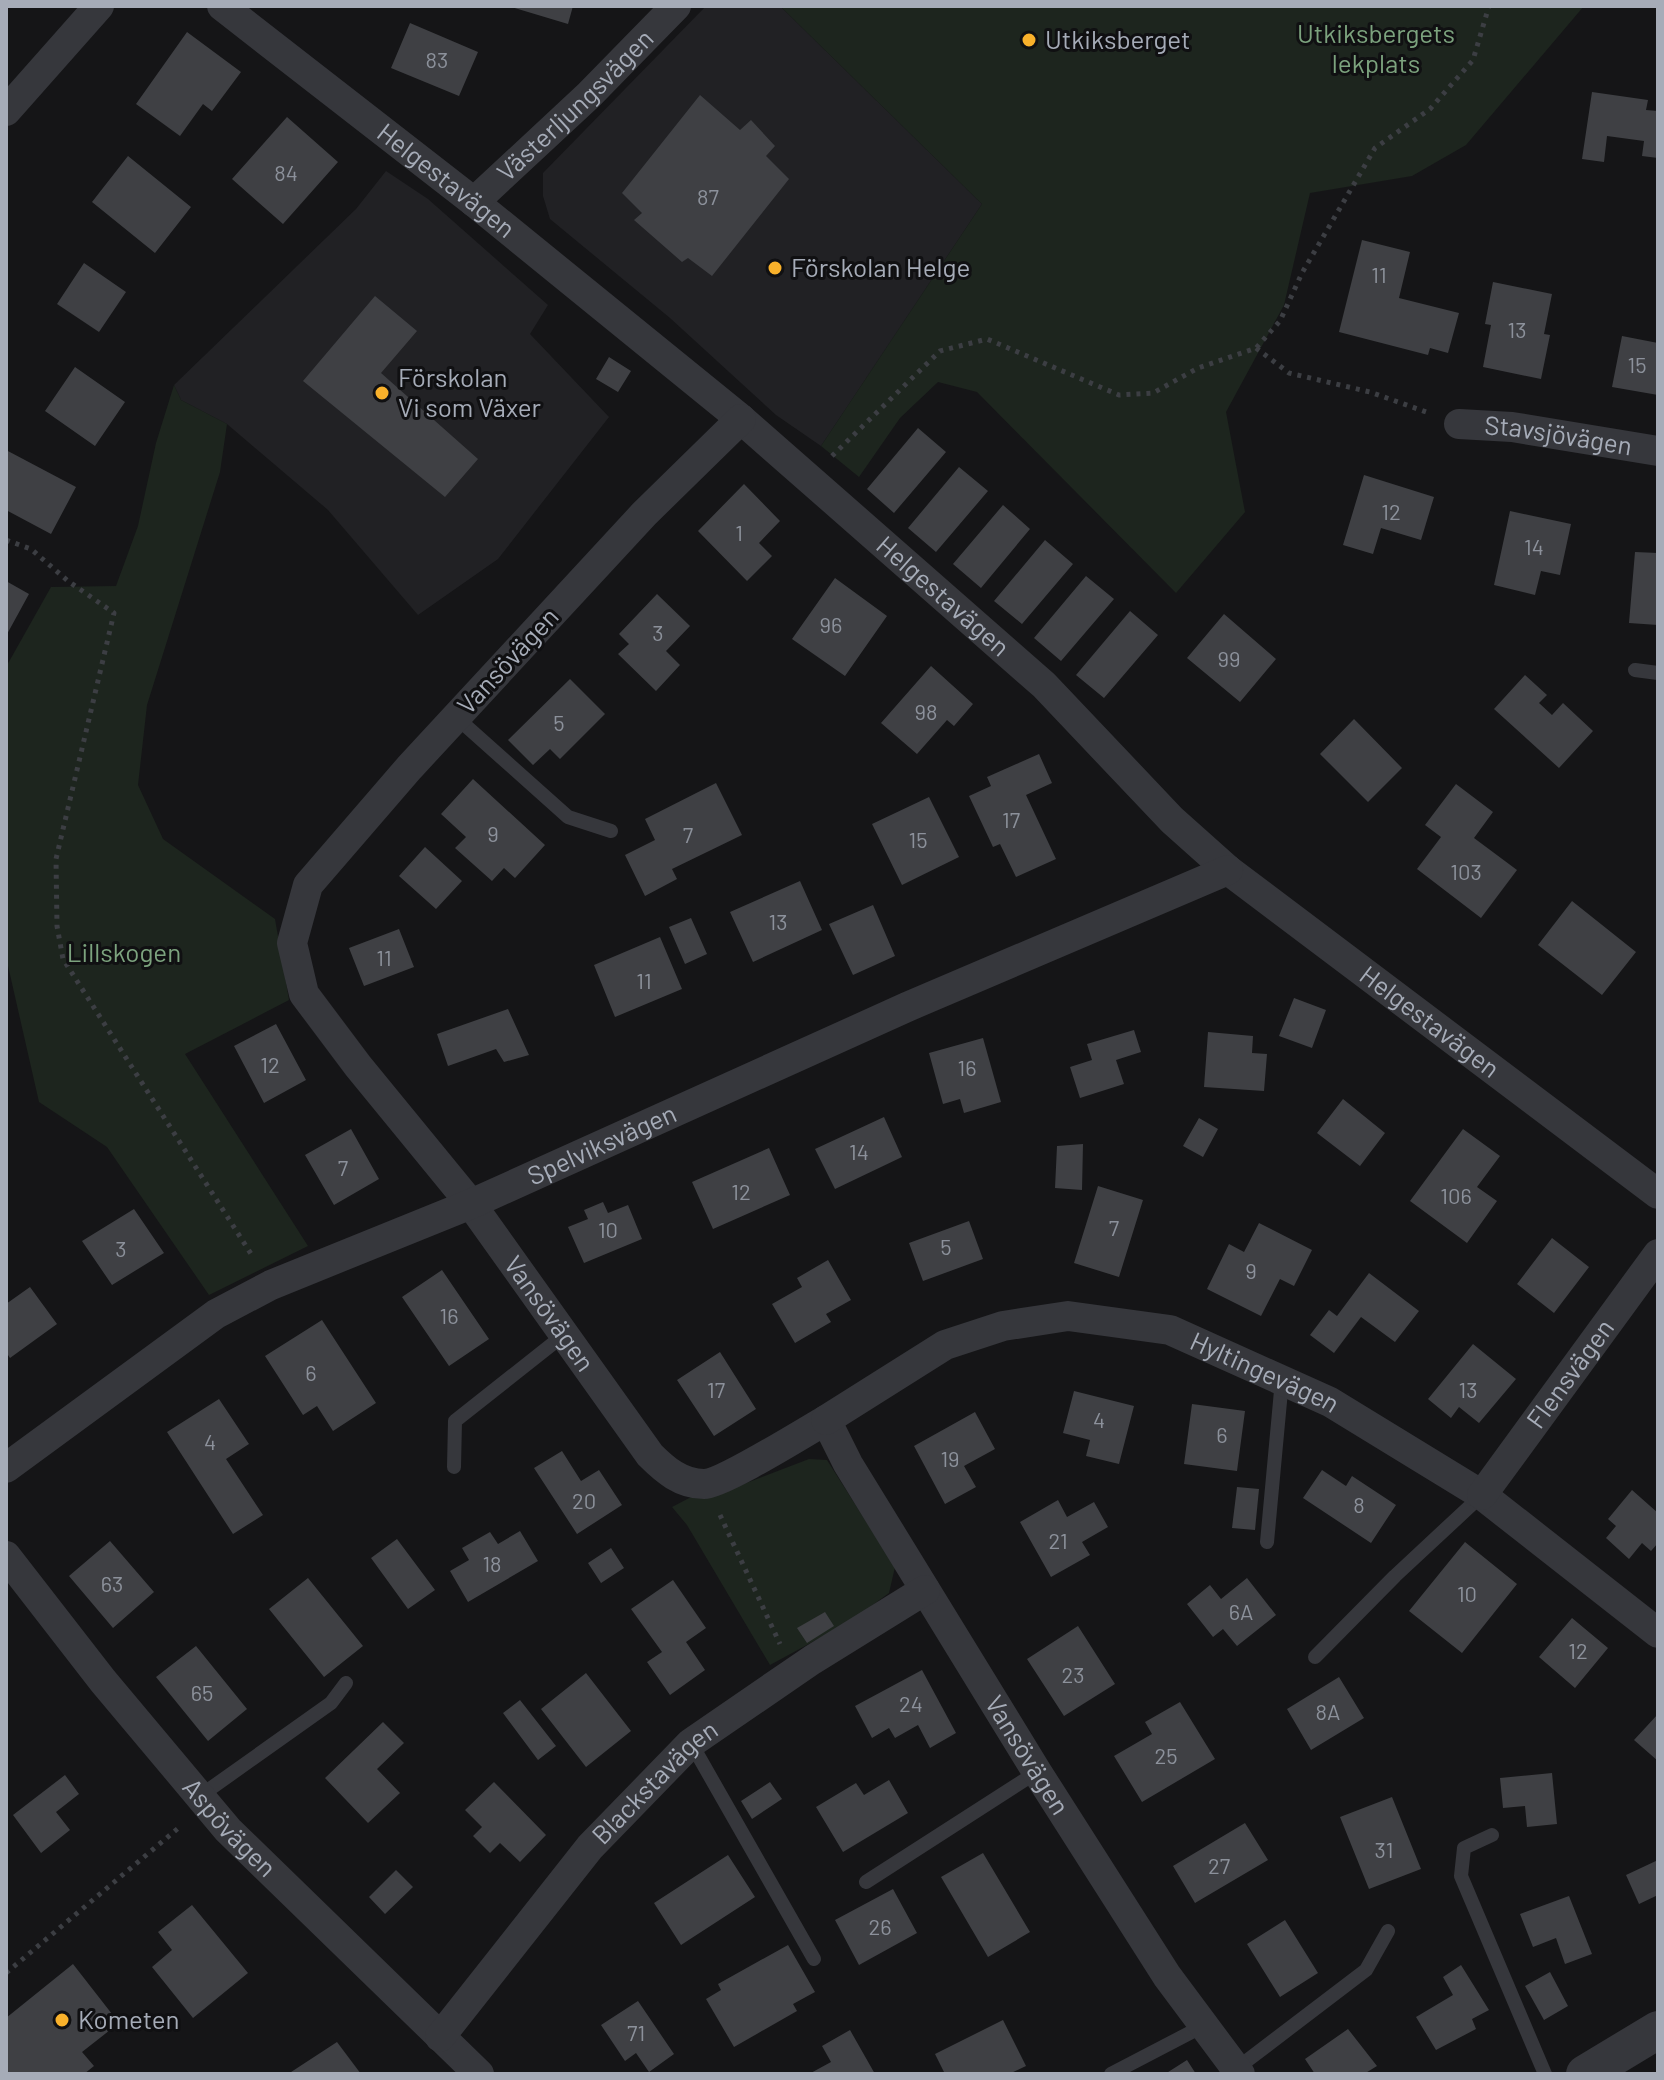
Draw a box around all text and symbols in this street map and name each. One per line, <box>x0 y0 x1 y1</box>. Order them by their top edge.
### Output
park label: Utkiksbergets lekplats <box>1297 17 1455 78</box>
street label: Västerljungsvägen <box>490 22 659 187</box>
place label: Utkiksberget <box>1045 23 1190 54</box>
marker: Utkiksberget <box>1020 31 1038 49</box>
house number: 83 <box>426 46 448 72</box>
street label: Helgestavägen <box>372 116 522 243</box>
house number: 84 <box>274 159 298 185</box>
house number: 87 <box>697 183 719 209</box>
place label: Förskolan Helge <box>791 251 970 282</box>
marker: Förskolan Helge <box>766 259 784 277</box>
house number: 11 <box>1371 261 1387 287</box>
house number: 13 <box>1507 316 1527 342</box>
house number: 15 <box>1627 351 1647 377</box>
place label: Förskolan Vi som Växer <box>398 361 542 422</box>
marker: Förskolan Vi som Växer <box>373 384 391 402</box>
street label: Stavsjövägen <box>1484 408 1634 460</box>
house number: 12 <box>1381 498 1401 524</box>
house number: 1 <box>735 519 743 545</box>
street label: Helgestavägen <box>871 529 1017 662</box>
house number: 14 <box>1524 533 1544 559</box>
street label: Vansövägen <box>450 600 564 720</box>
house number: 96 <box>820 611 842 637</box>
house number: 3 <box>652 619 664 645</box>
house number: 99 <box>1218 645 1240 671</box>
house number: 98 <box>915 698 937 724</box>
house number: 5 <box>553 709 565 735</box>
house number: 17 <box>1002 806 1020 832</box>
house number: 9 <box>487 820 499 846</box>
house number: 7 <box>683 821 693 847</box>
house number: 15 <box>908 826 928 852</box>
house number: 103 <box>1450 858 1482 884</box>
house number: 13 <box>768 908 788 934</box>
park label: Lillskogen <box>67 936 181 967</box>
house number: 11 <box>376 944 392 970</box>
street label: Helgestavägen <box>1355 958 1506 1083</box>
house number: 11 <box>636 967 652 993</box>
house number: 12 <box>260 1051 280 1077</box>
house number: 16 <box>957 1054 977 1080</box>
street label: Spelviksvägen <box>522 1096 681 1191</box>
house number: 14 <box>849 1138 869 1164</box>
house number: 7 <box>338 1154 348 1180</box>
house number: 12 <box>731 1178 751 1204</box>
house number: 106 <box>1440 1182 1472 1208</box>
house number: 7 <box>1109 1214 1119 1240</box>
house number: 10 <box>598 1216 618 1242</box>
house number: 5 <box>940 1233 952 1259</box>
house number: 3 <box>115 1235 127 1261</box>
street label: Vansövägen <box>499 1249 602 1377</box>
house number: 9 <box>1245 1257 1257 1283</box>
house number: 16 <box>439 1302 459 1328</box>
street label: Flensvägen <box>1519 1312 1619 1434</box>
street label: Hyltingevägen <box>1186 1324 1346 1418</box>
house number: 6 <box>305 1359 317 1385</box>
house number: 17 <box>707 1376 725 1402</box>
house number: 13 <box>1458 1376 1478 1402</box>
house number: 4 <box>1093 1406 1105 1432</box>
house number: 6 <box>1216 1421 1228 1447</box>
house number: 4 <box>204 1428 216 1454</box>
house number: 19 <box>940 1445 960 1471</box>
house number: 20 <box>572 1487 596 1513</box>
house number: 8 <box>1353 1491 1365 1517</box>
house number: 21 <box>1048 1527 1068 1553</box>
house number: 18 <box>482 1550 502 1576</box>
house number: 63 <box>101 1570 123 1596</box>
house number: 10 <box>1457 1580 1477 1606</box>
house number: 6A <box>1229 1598 1253 1624</box>
house number: 12 <box>1568 1637 1588 1663</box>
house number: 23 <box>1062 1661 1085 1687</box>
house number: 65 <box>191 1679 213 1705</box>
street label: Vansövägen <box>980 1689 1077 1820</box>
house number: 24 <box>899 1690 923 1716</box>
house number: 8A <box>1316 1698 1340 1724</box>
street label: Blackstavägen <box>585 1713 723 1850</box>
house number: 25 <box>1154 1742 1178 1768</box>
street label: Aspövägen <box>177 1771 283 1882</box>
house number: 31 <box>1375 1836 1393 1862</box>
house number: 27 <box>1208 1852 1230 1878</box>
house number: 26 <box>868 1913 892 1939</box>
place label: Kometen <box>78 2003 180 2034</box>
marker: Kometen <box>53 2011 71 2029</box>
house number: 71 <box>627 2019 645 2045</box>

